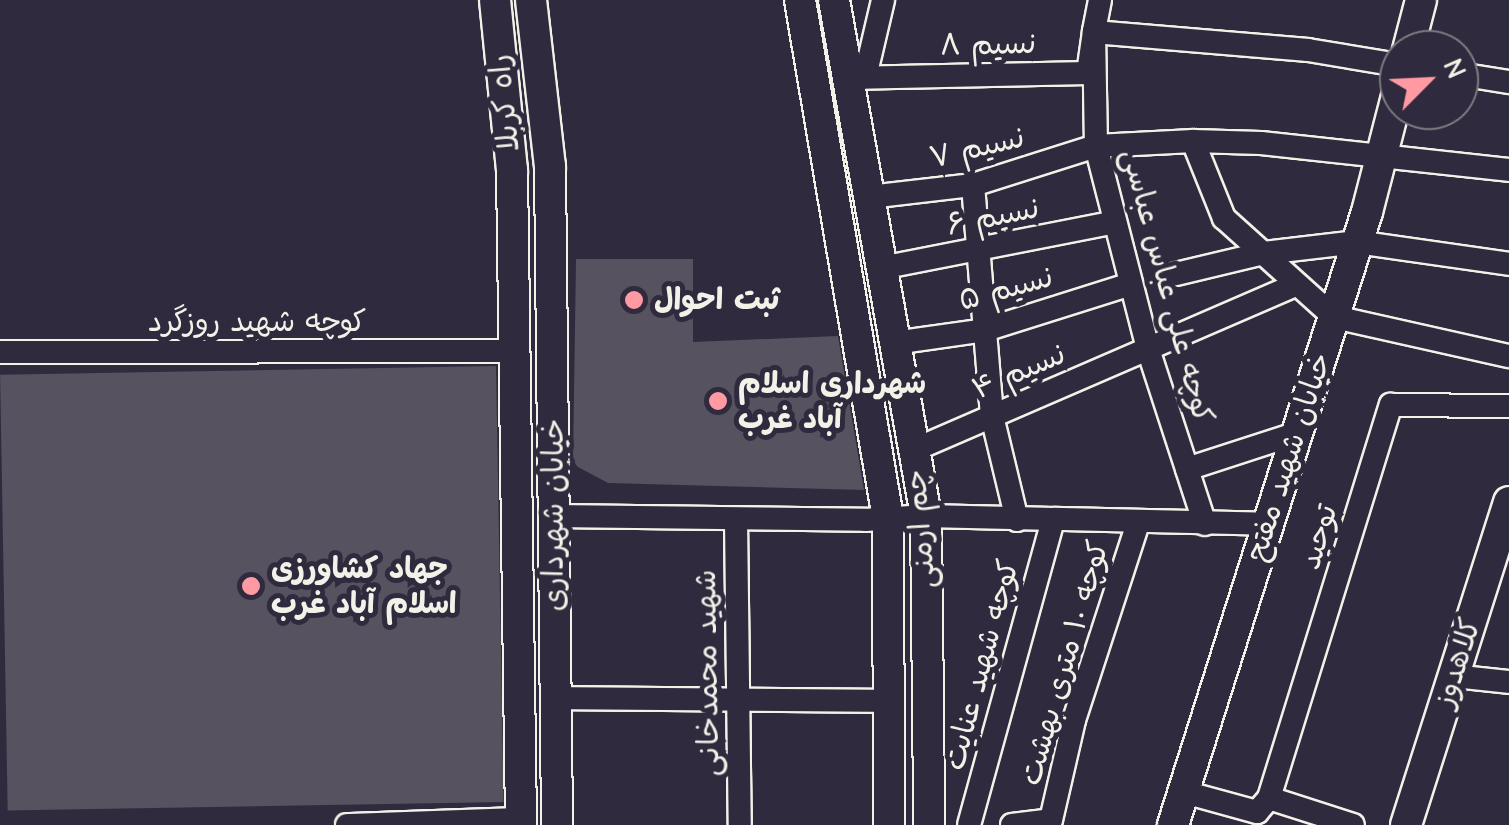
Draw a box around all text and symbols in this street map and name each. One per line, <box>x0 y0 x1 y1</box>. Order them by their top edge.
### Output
street label: نسیم ۸ <box>939 26 1037 64</box>
north arrow <box>1379 30 1479 130</box>
street label: راه کربلا <box>482 53 528 153</box>
text: N <box>1436 54 1473 83</box>
street label: نسیم ۷ <box>926 120 1028 176</box>
street label: کوچه علی عباس عباسی <box>1113 145 1221 427</box>
street label: نسیم ۶ <box>944 190 1042 244</box>
street label: نسیم ۵ <box>955 259 1057 319</box>
place label: ثبت احوال <box>654 282 780 318</box>
marker: ثبت احوال <box>623 289 645 311</box>
street label: کوچه شهید روزگرد <box>148 304 366 340</box>
street label: نسیم ۴ <box>967 336 1071 408</box>
street label: خیابان شهید مفتح <box>1238 348 1340 566</box>
place label: شهرداری اسلام آباد غرب <box>738 366 926 436</box>
marker: شهرداری اسلام آباد غرب <box>707 390 729 412</box>
street label: خیابان شهرداری <box>536 419 572 611</box>
street label: چم ارمنی <box>898 468 944 590</box>
street label: توحید <box>1292 500 1346 574</box>
street label: کوچه ۱۰ متری بهشت <box>1013 537 1117 789</box>
place label: جهاد کشاورزی اسلام آباد غرب <box>271 551 457 622</box>
street label: کوچه شهید عنایت <box>937 556 1027 774</box>
street label: شهید محمدخانی <box>688 569 728 777</box>
marker: جهاد کشاورزی اسلام آباد غرب <box>240 575 262 597</box>
street label: کلاهدوز <box>1427 614 1489 712</box>

